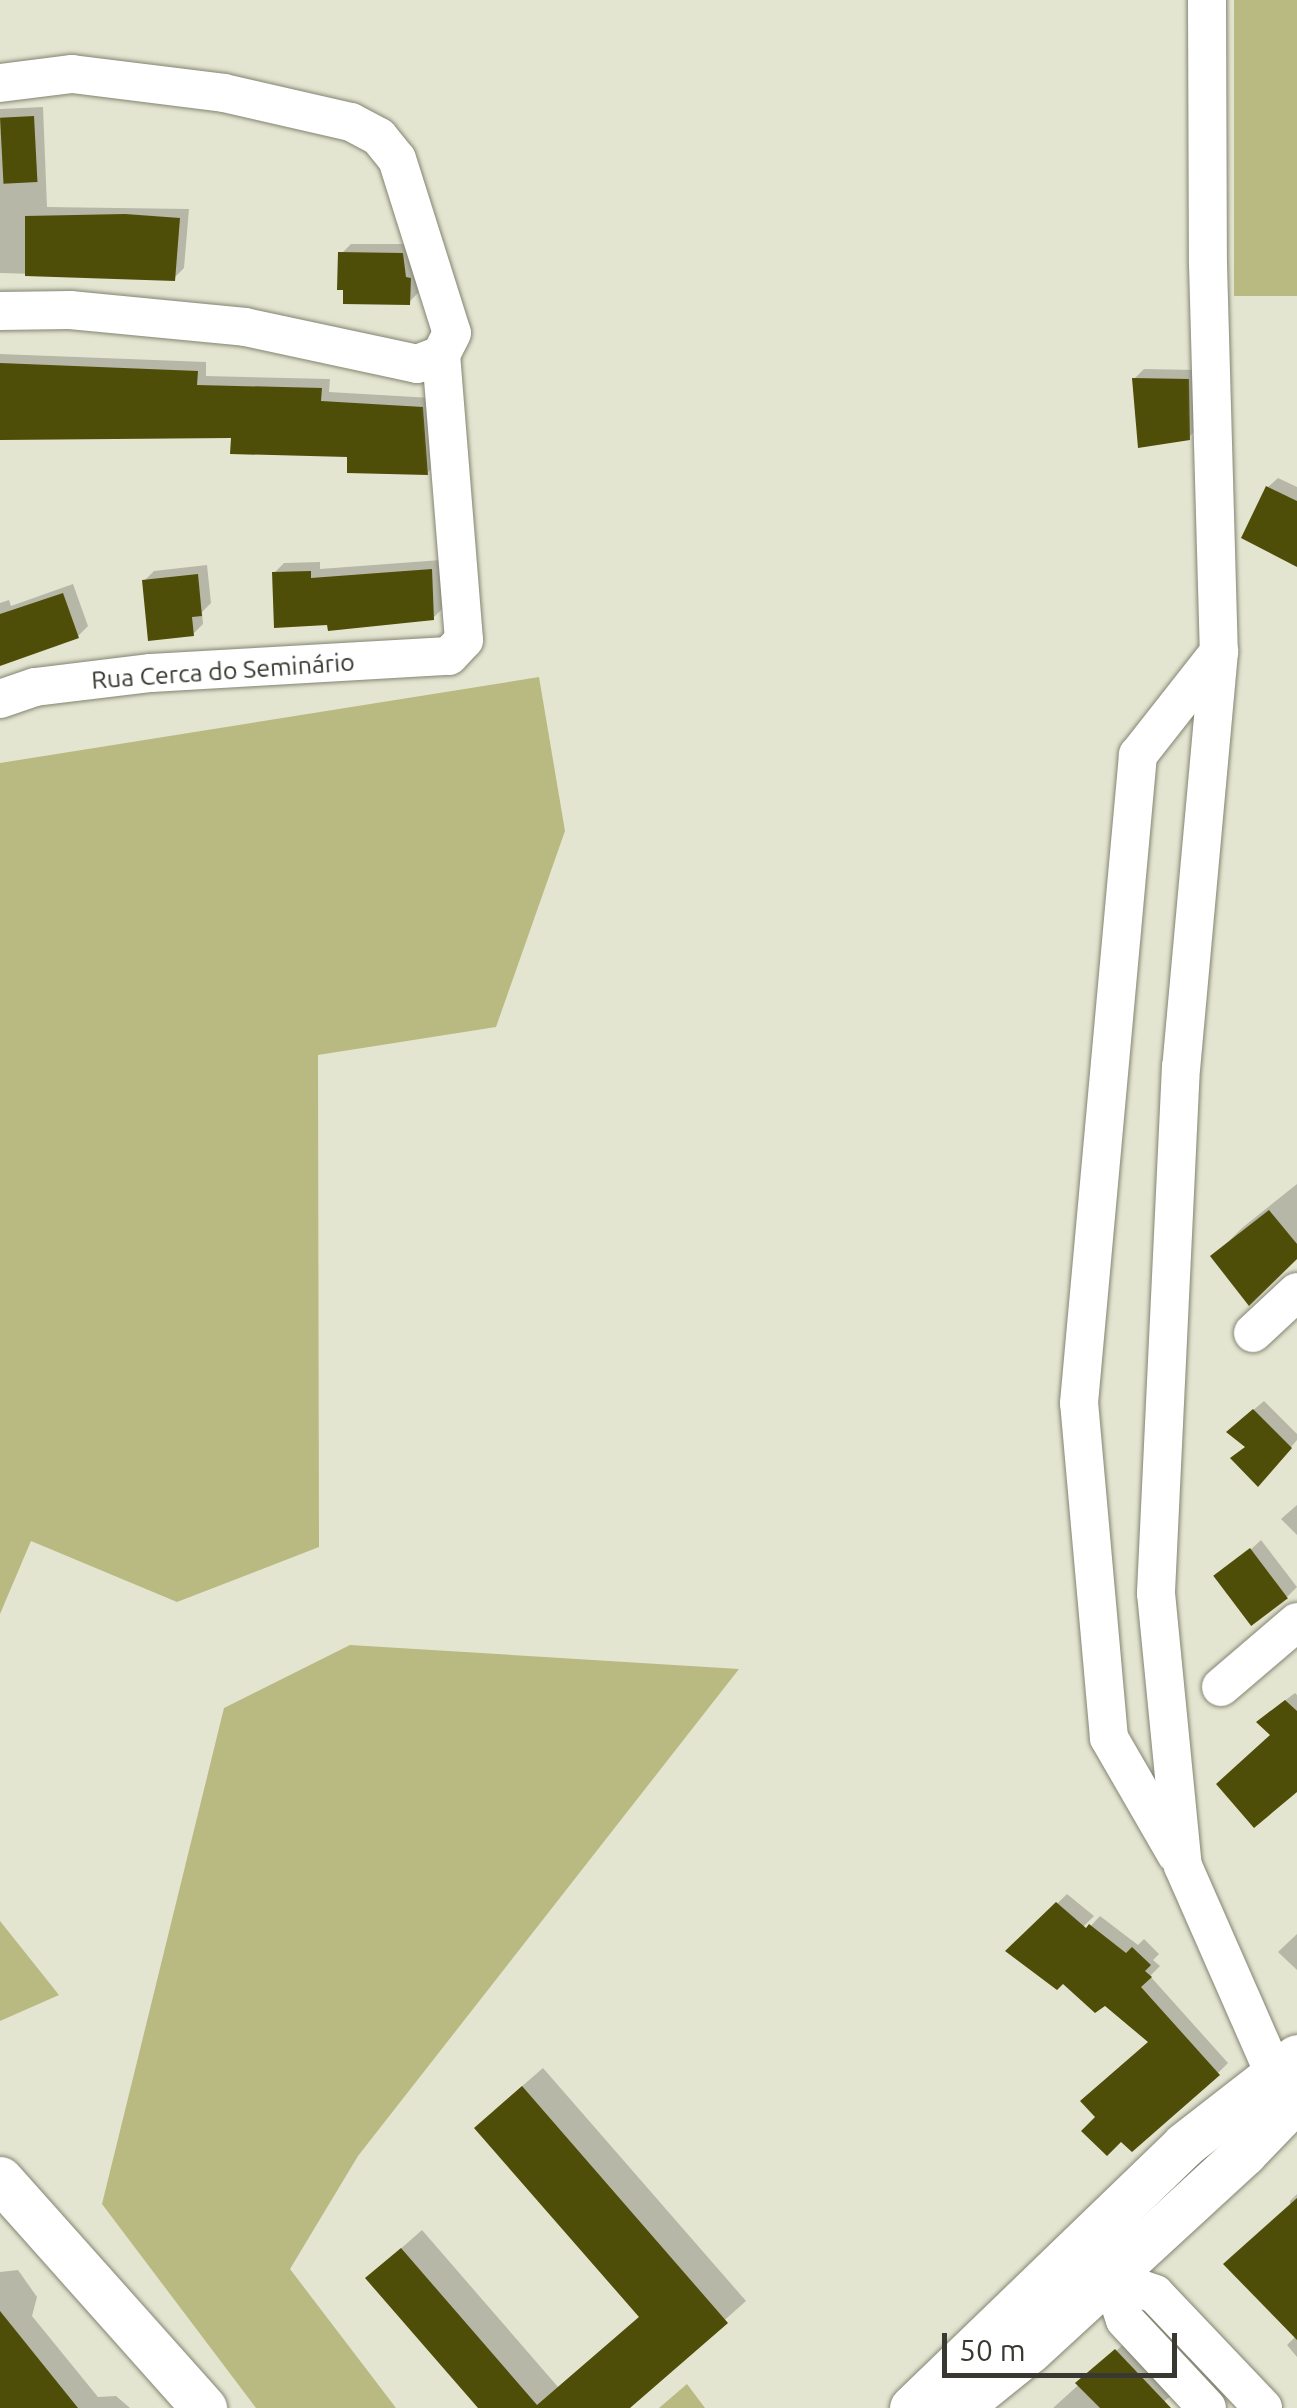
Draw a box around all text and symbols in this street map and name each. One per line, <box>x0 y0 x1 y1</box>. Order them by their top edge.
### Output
street label: Rua Cerca do Seminário <box>90 647 356 695</box>
scale bar <box>947 2313 1182 2375</box>
text: 50 m <box>959 2333 1026 2367</box>

